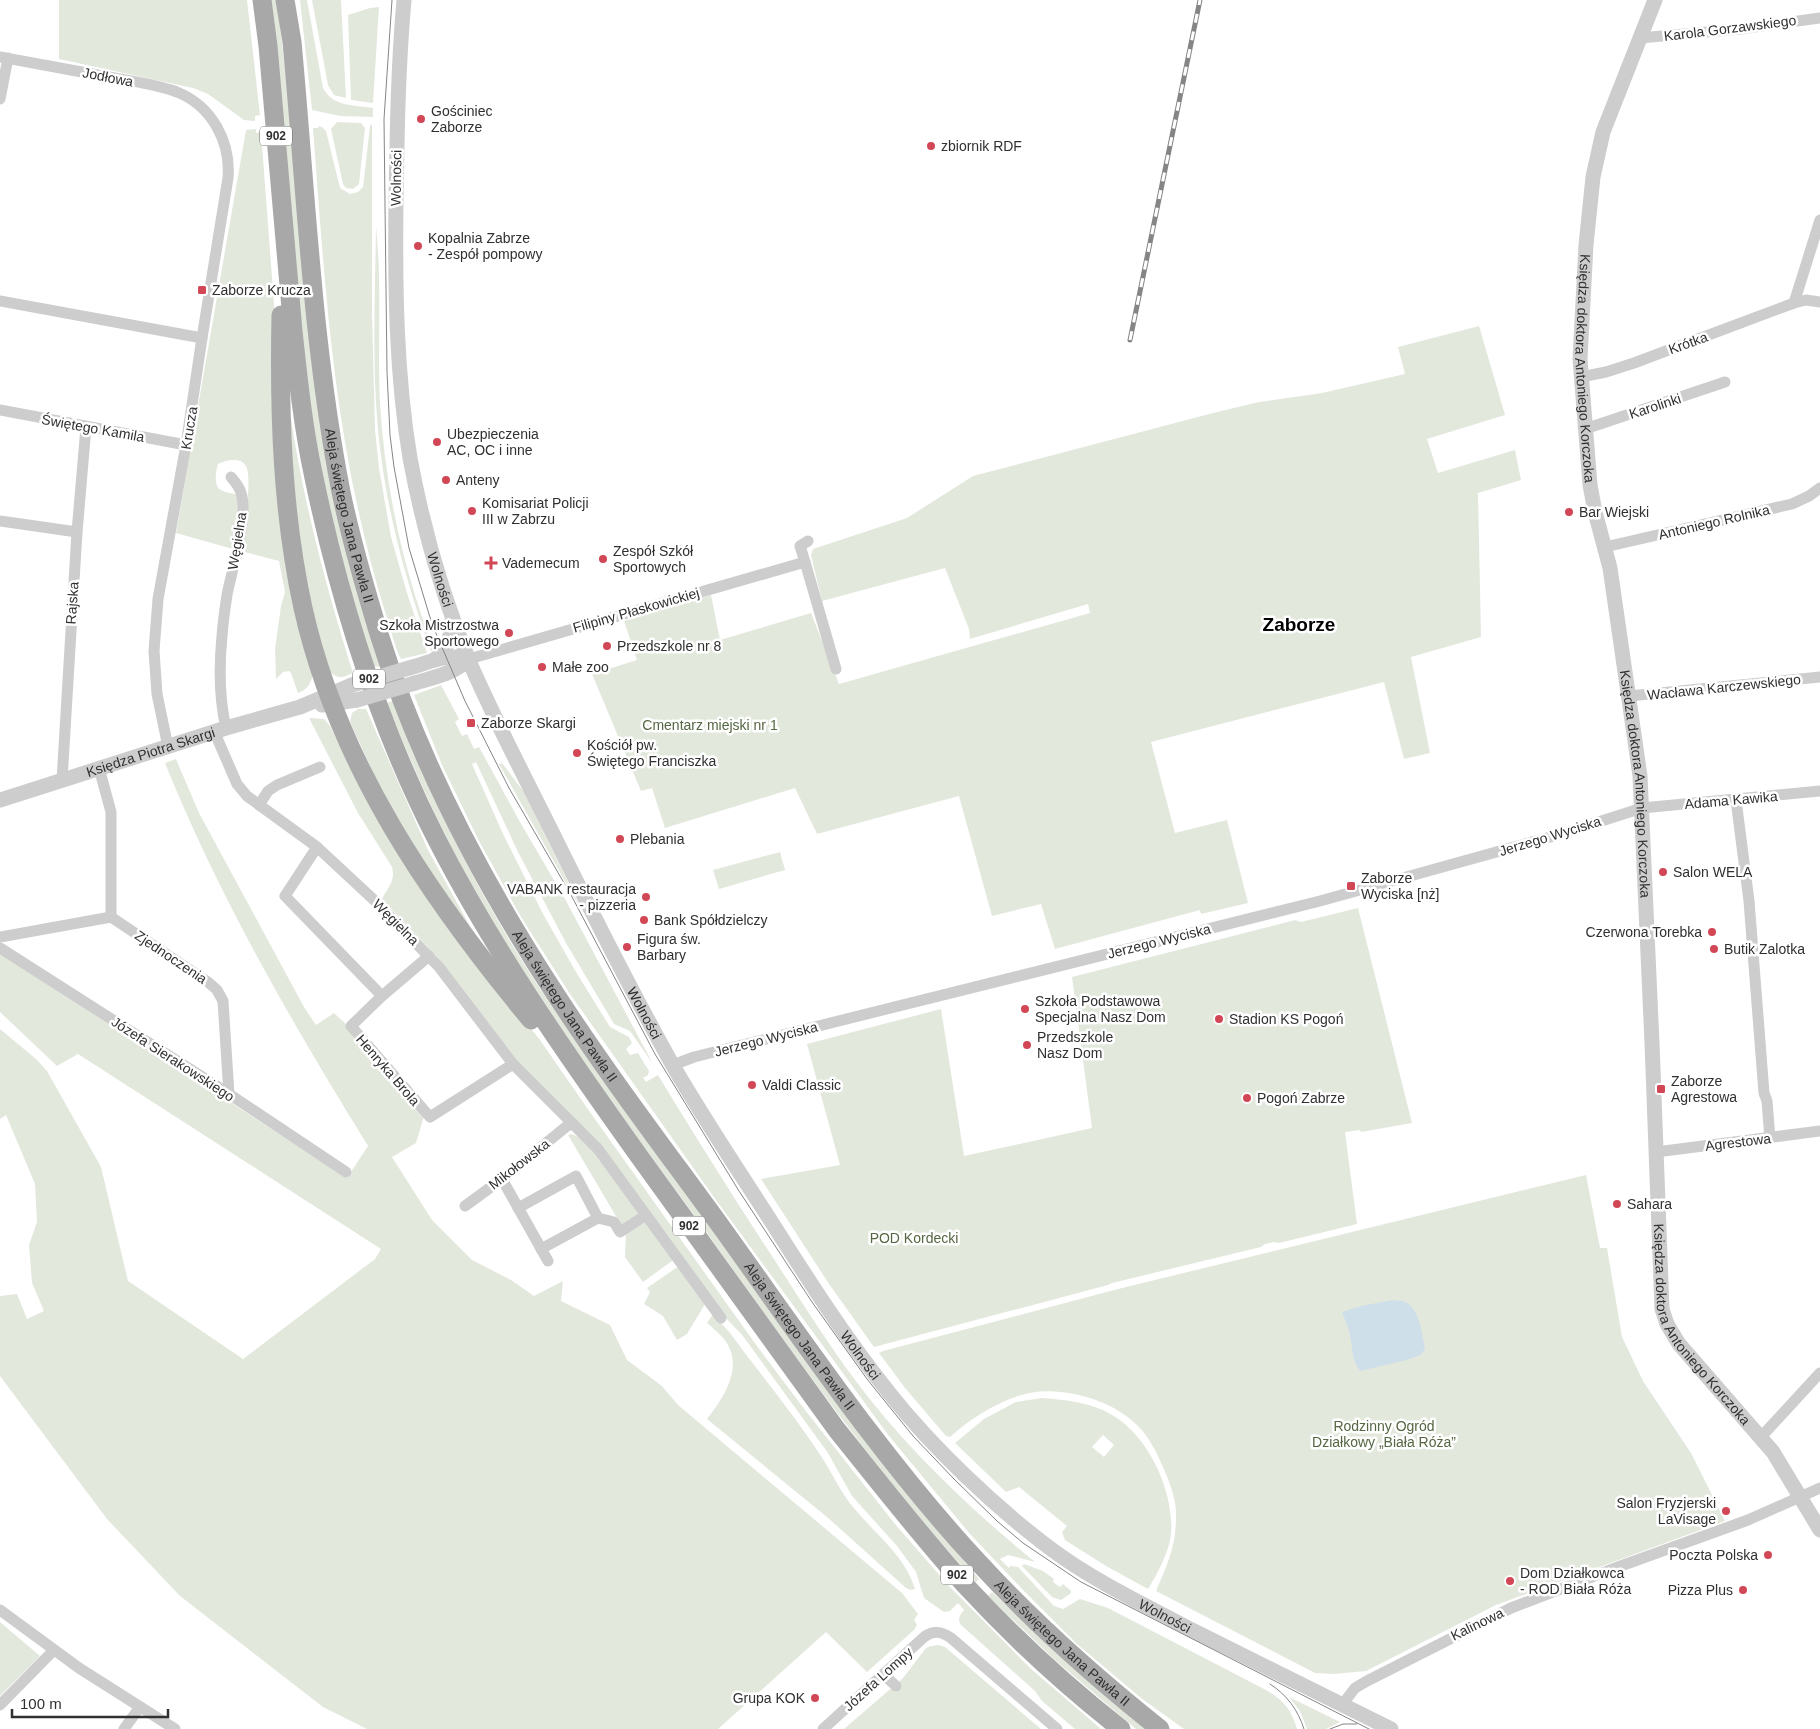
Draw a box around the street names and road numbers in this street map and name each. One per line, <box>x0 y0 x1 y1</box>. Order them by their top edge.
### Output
street label: Karola Gorzawskiego <box>1663 12 1797 44</box>
street label: Jodłowa <box>81 64 135 90</box>
road number: 902 <box>260 126 292 146</box>
street label: Wolności <box>388 150 404 206</box>
street label: Księdza doktora Antoniego Korczoka <box>1572 254 1598 483</box>
street label: Krótka <box>1666 328 1710 357</box>
street label: Karolinki <box>1627 390 1683 422</box>
street label: Krucza <box>178 405 200 451</box>
street label: Świętego Kamila <box>40 410 146 445</box>
street label: Aleja świętego Jana Pawła II <box>322 427 377 605</box>
street label: Antoniego Rolnika <box>1657 501 1771 543</box>
street label: Węgielna <box>225 511 249 571</box>
street label: Wolności <box>424 550 456 609</box>
street label: Rajska <box>63 581 81 625</box>
street label: Filipiny Płaskowickiej <box>571 584 701 636</box>
street label: Księdza doktora Antoniego Korczoka <box>1617 669 1653 899</box>
road number: 902 <box>353 670 385 689</box>
street label: Wacława Karczewskiego <box>1646 671 1802 703</box>
street label: Księdza Piotra Skargi <box>84 724 217 780</box>
street label: Adama Kawika <box>1684 788 1778 812</box>
street label: Jerzego Wyciska <box>1497 813 1603 859</box>
street label: Węgielna <box>370 896 422 948</box>
street label: Jerzego Wyciska <box>1106 920 1212 962</box>
street label: Zjednoczenia <box>132 927 210 987</box>
street label: Aleja świętego Jana Pawła II <box>509 927 621 1085</box>
street label: Wolności <box>624 984 665 1042</box>
street label: Józefa Sierakowskiego <box>109 1013 238 1105</box>
street label: Jerzego Wyciska <box>713 1018 819 1060</box>
street label: Henryka Brola <box>353 1031 423 1109</box>
street label: Agrestowa <box>1704 1130 1772 1154</box>
street label: Mikołowska <box>486 1135 553 1193</box>
road number: 902 <box>673 1216 705 1236</box>
street label: Księdza doktora Antoniego Korczoka <box>1651 1223 1754 1428</box>
street label: Aleja świętego Jana Pawła II <box>741 1259 858 1413</box>
street label: Wolności <box>837 1328 884 1383</box>
road number: 902 <box>941 1566 973 1584</box>
street label: Aleja świętego Jana Pawła II <box>991 1577 1133 1709</box>
street label: Wolności <box>1136 1596 1194 1636</box>
street label: Kalinowa <box>1448 1604 1506 1644</box>
street label: Józefa Lompy <box>840 1644 916 1714</box>

